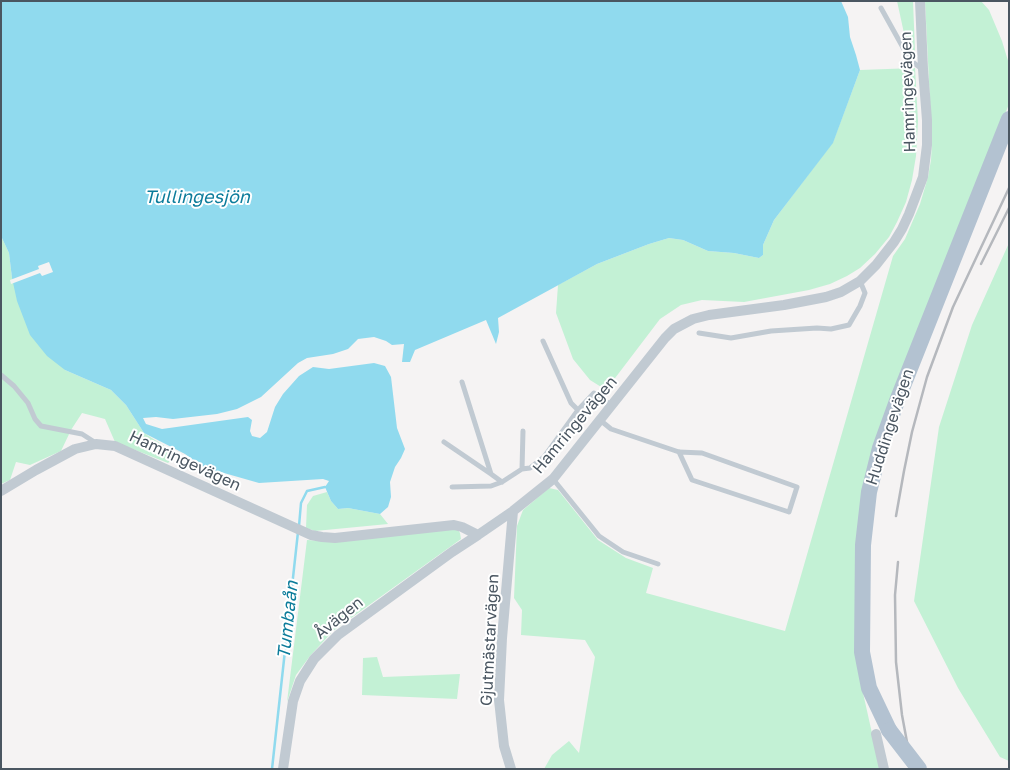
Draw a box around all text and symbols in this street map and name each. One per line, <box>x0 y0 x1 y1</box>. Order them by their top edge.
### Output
street label: Hamringevägen <box>896 31 920 153</box>
water label: Tullingesjön <box>144 186 250 208</box>
street label: Huddingevägen <box>862 366 918 488</box>
street label: Hamringevägen <box>529 372 621 478</box>
street label: Hamringevägen <box>126 427 244 495</box>
street label: Gjutmästarvägen <box>477 574 503 706</box>
water label: Tumbaån <box>273 580 303 660</box>
street label: Åvägen <box>311 593 367 643</box>

